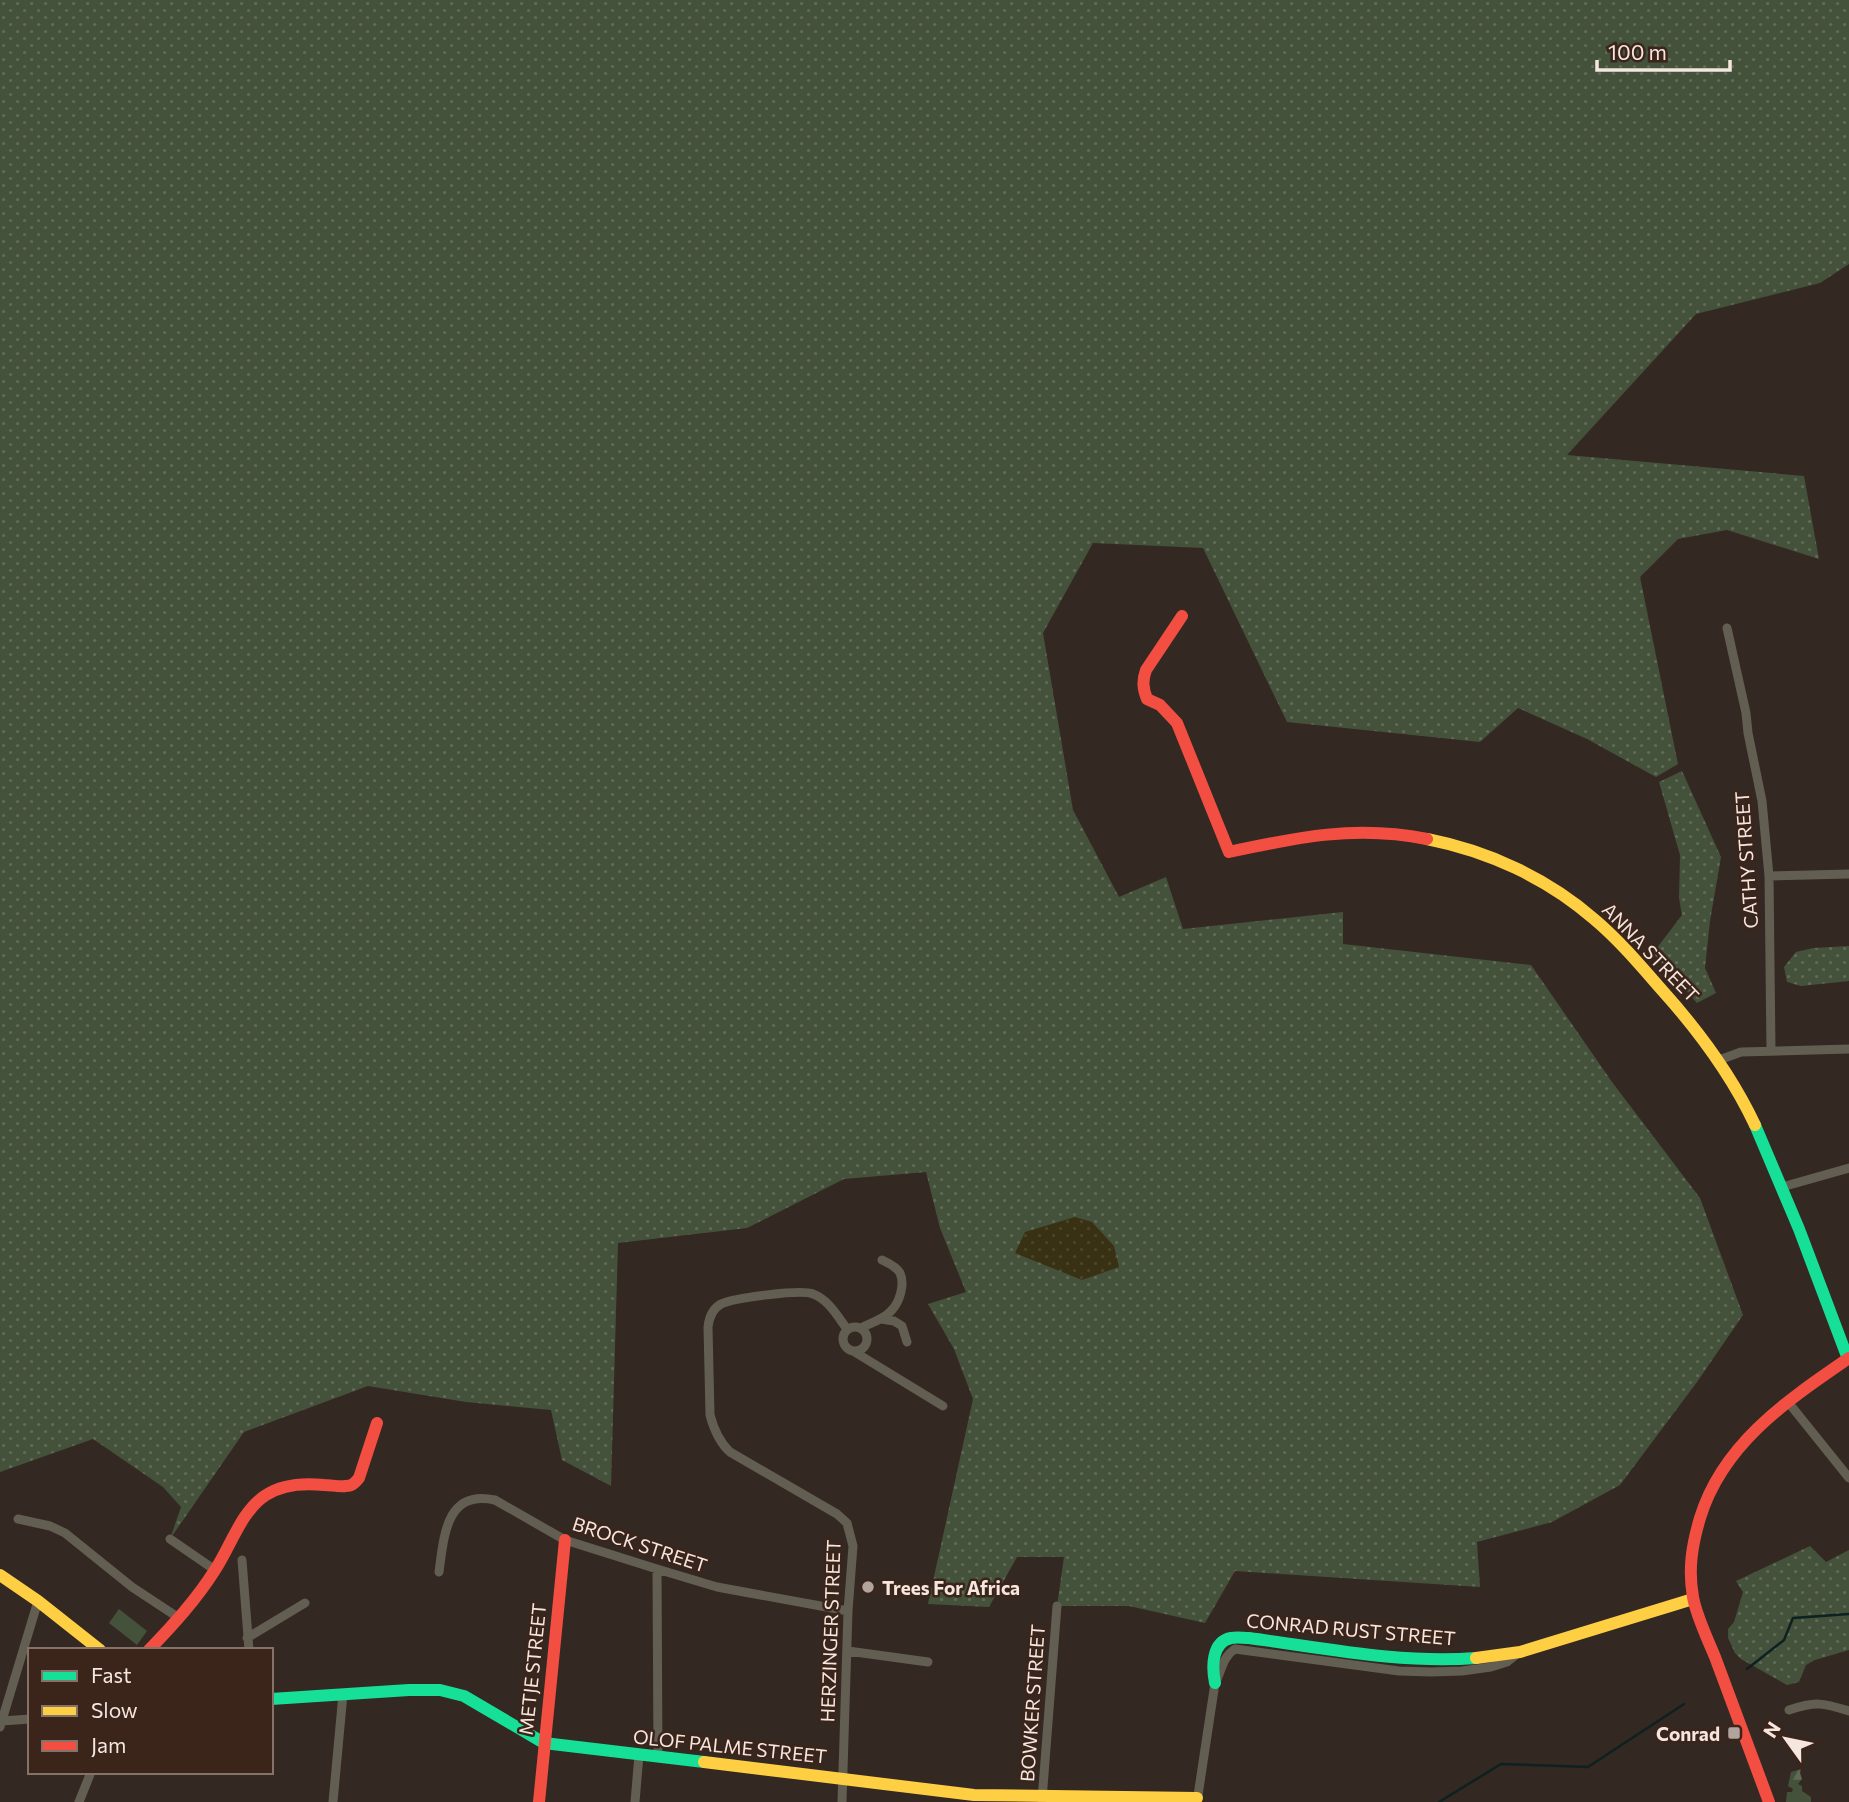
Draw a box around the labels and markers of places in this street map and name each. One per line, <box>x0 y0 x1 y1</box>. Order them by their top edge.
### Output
place label: Trees For Africa <box>882 1576 1020 1599</box>
marker: Trees For Africa <box>860 1579 876 1595</box>
place label: Conrad <box>1656 1722 1720 1745</box>
marker: Conrad <box>1726 1725 1742 1741</box>

